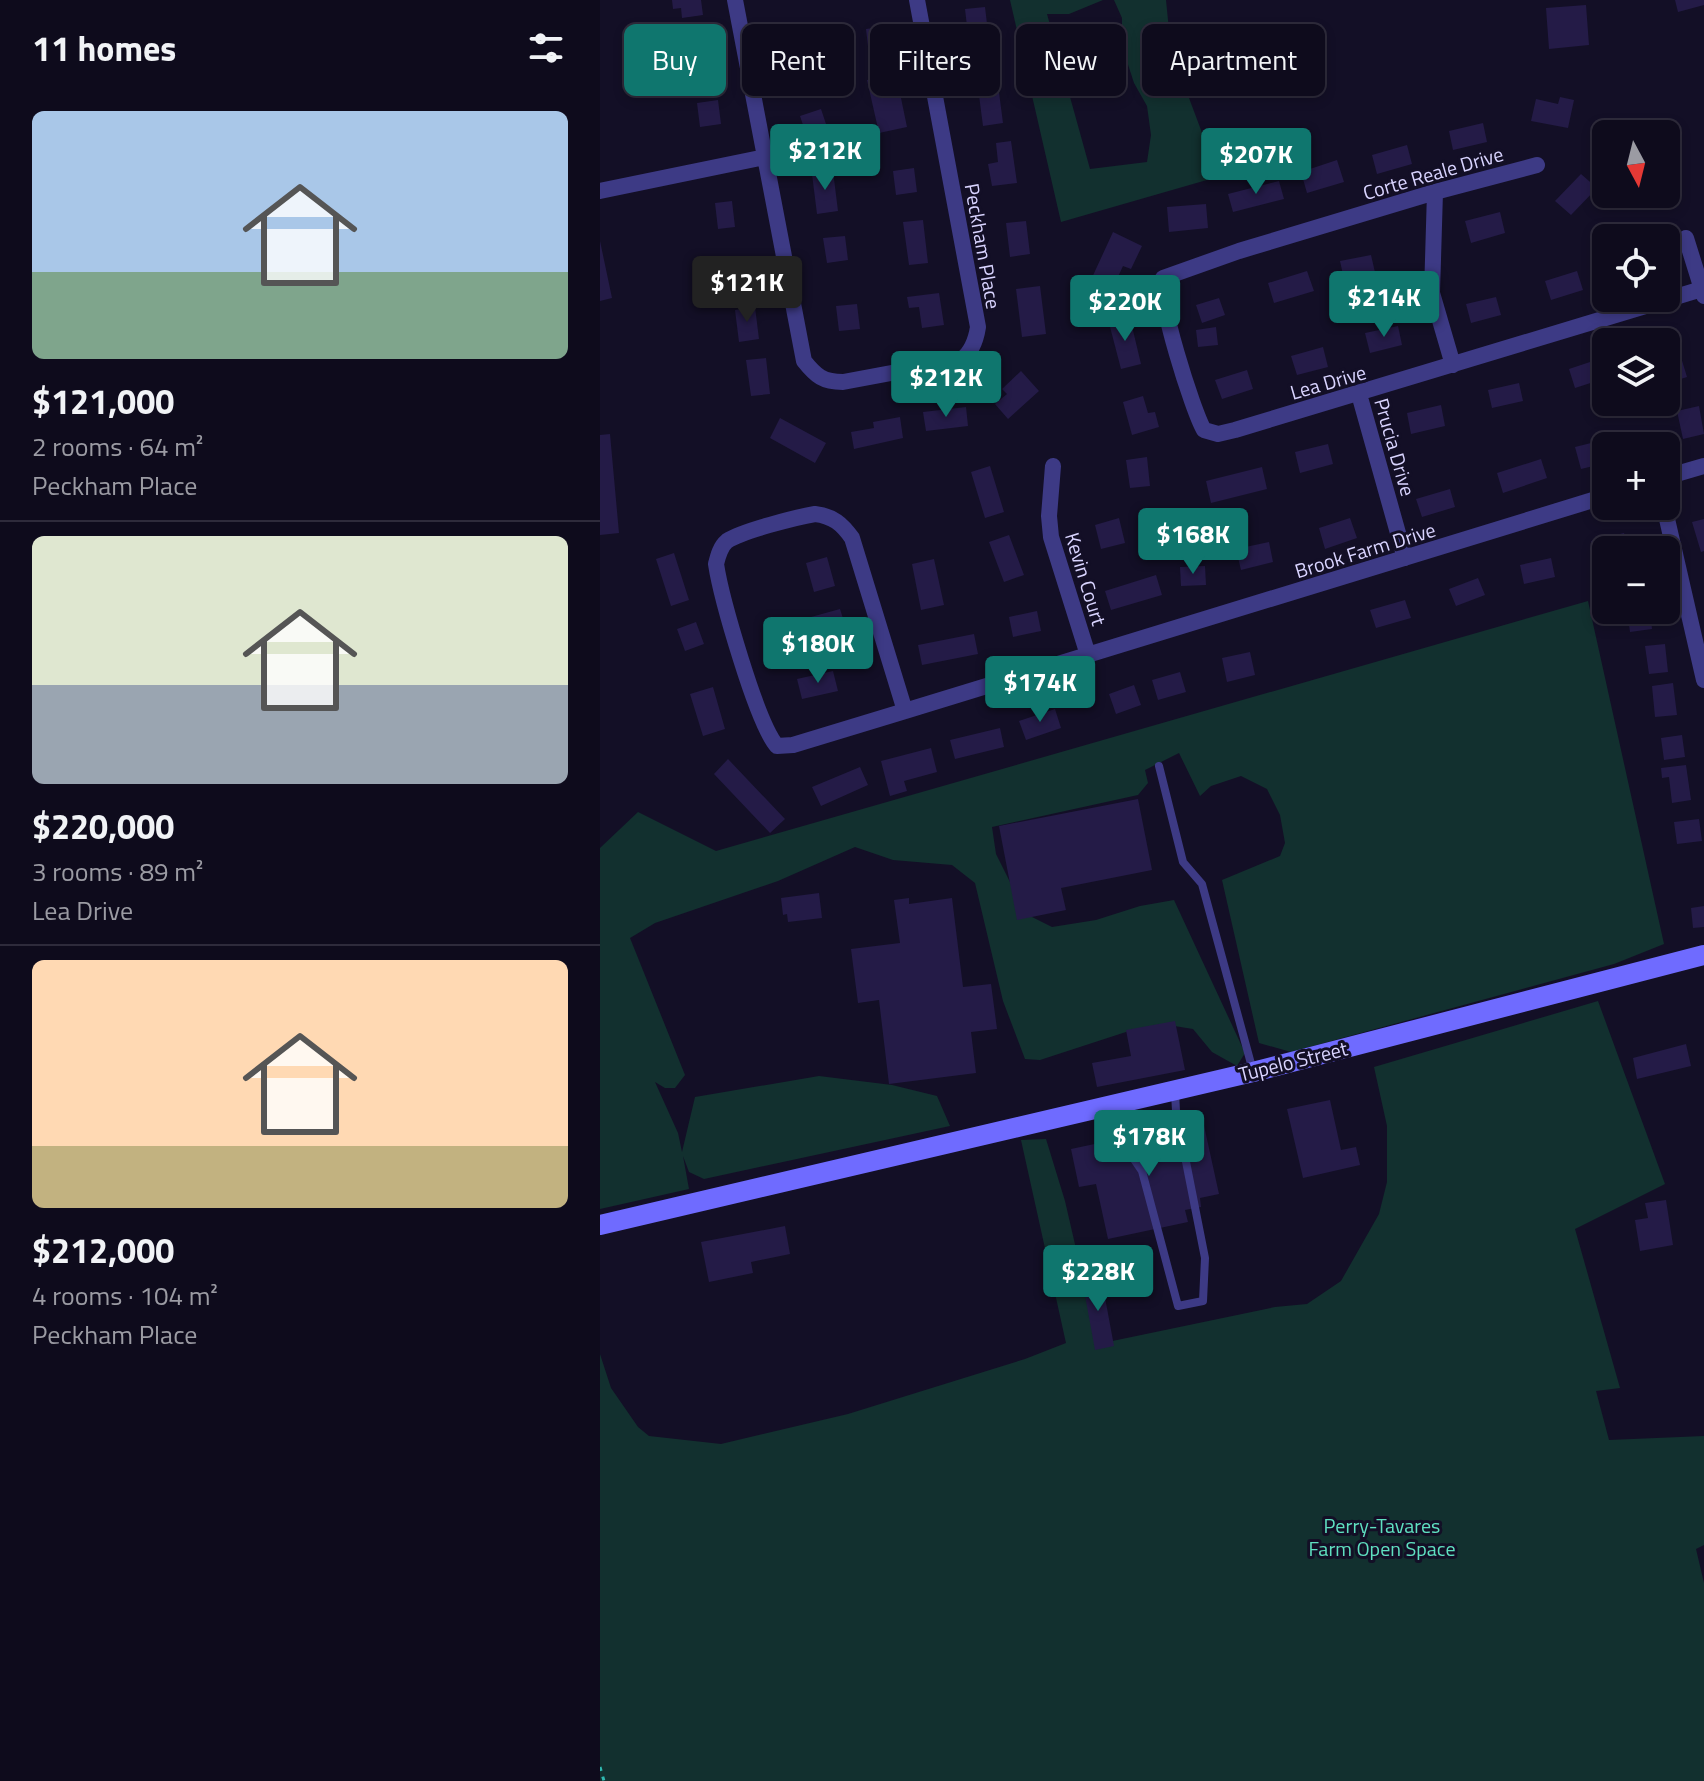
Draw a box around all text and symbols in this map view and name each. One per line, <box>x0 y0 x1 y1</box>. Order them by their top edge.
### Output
text: 11 homes <box>32 22 176 74</box>
chip: Buy <box>624 24 726 96</box>
chip: Rent <box>742 24 854 96</box>
chip: Filters <box>870 24 1000 96</box>
chip: New <box>1016 24 1126 96</box>
chip: Apartment <box>1142 24 1325 96</box>
icon: filters <box>524 26 568 70</box>
north arrow <box>1592 120 1680 208</box>
map controls <box>1592 120 1680 624</box>
pin: $212K <box>769 124 881 192</box>
pin: $207K <box>1200 128 1312 196</box>
text: $212K <box>788 130 862 169</box>
text: $207K <box>1219 134 1293 173</box>
street label: Corte Reale Drive <box>1359 138 1507 208</box>
icon: home <box>228 163 372 307</box>
street label: Peckham Place <box>957 181 1009 311</box>
button: locate <box>1592 224 1680 312</box>
pin: $121K <box>691 256 803 324</box>
text: $121K <box>710 262 784 301</box>
pin: $214K <box>1328 271 1440 339</box>
pin: $220K <box>1069 275 1181 343</box>
text: $214K <box>1347 277 1421 316</box>
text: $220K <box>1088 281 1162 320</box>
button: layers <box>1592 328 1680 416</box>
pin: $212K <box>890 351 1002 419</box>
street label: Lea Drive <box>1286 356 1370 408</box>
text: $212K <box>909 357 983 396</box>
text: $121,000 <box>32 375 174 427</box>
street label: Prucia Drive <box>1366 394 1424 500</box>
text: 2 rooms · 64 m² <box>32 427 203 466</box>
button: + <box>1592 432 1680 520</box>
text: Peckham Place <box>32 466 197 505</box>
pin: $168K <box>1137 508 1249 576</box>
text: $168K <box>1156 514 1230 553</box>
street label: Brook Farm Drive <box>1291 514 1439 586</box>
street label: Kevin Court <box>1057 529 1115 629</box>
button: − <box>1592 536 1680 624</box>
icon: home <box>228 588 372 732</box>
pin: $180K <box>762 617 874 685</box>
text: $180K <box>781 623 855 662</box>
pin: $174K <box>984 656 1096 724</box>
text: $174K <box>1003 662 1077 701</box>
text: $220,000 <box>32 800 174 852</box>
text: 3 rooms · 89 m² <box>32 852 203 891</box>
text: Lea Drive <box>32 891 133 930</box>
icon: home <box>228 1012 372 1156</box>
street label: Tupelo Street <box>1235 1033 1351 1089</box>
pin: $178K <box>1093 1110 1205 1178</box>
text: $178K <box>1112 1116 1186 1155</box>
text: $212,000 <box>32 1224 174 1276</box>
pin: $228K <box>1042 1245 1154 1313</box>
text: $228K <box>1061 1251 1135 1290</box>
text: 4 rooms · 104 m² <box>32 1276 218 1315</box>
text: Peckham Place <box>32 1315 197 1354</box>
park label: Perry-Tavares Farm Open Space <box>1309 1510 1456 1564</box>

